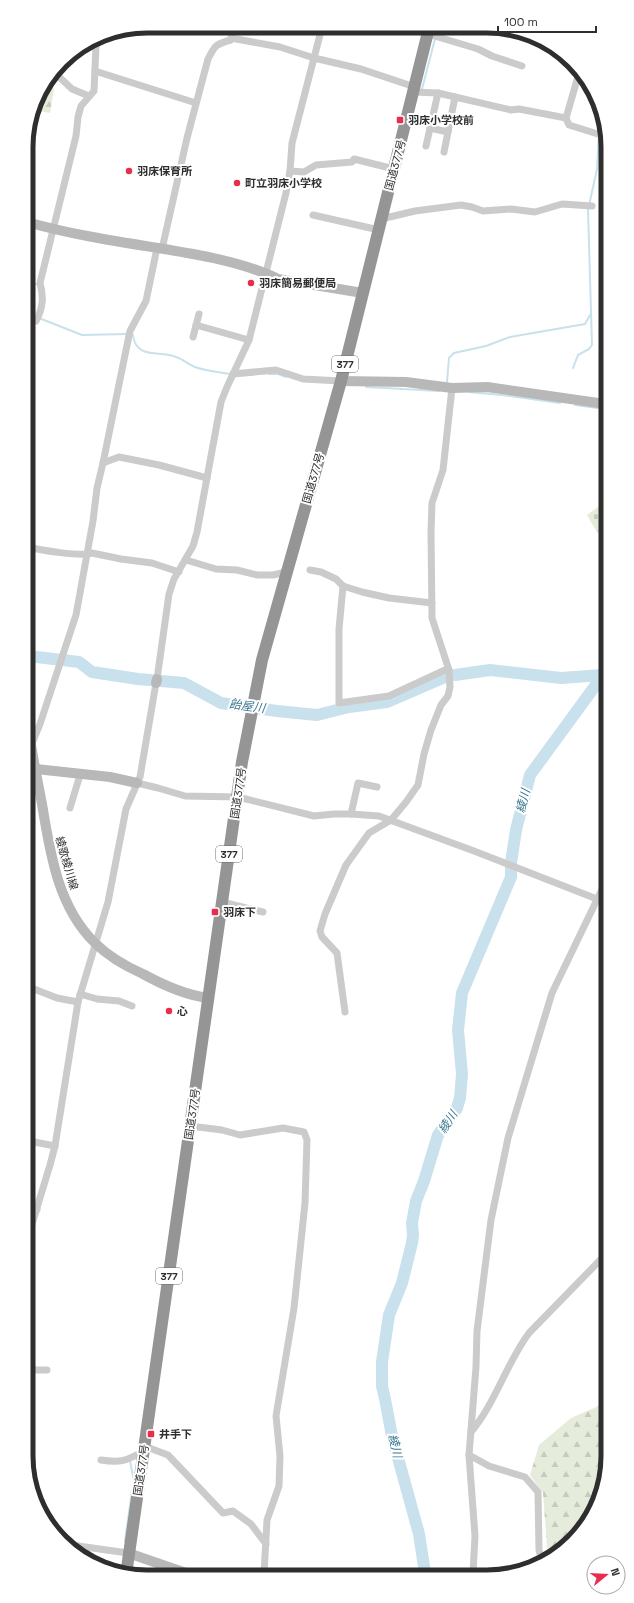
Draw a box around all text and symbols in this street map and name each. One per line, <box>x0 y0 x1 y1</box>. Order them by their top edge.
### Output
scale bar <box>498 8 596 34</box>
text: 100 m <box>504 14 538 30</box>
place label: 羽床小学校前 <box>408 113 474 127</box>
marker: 羽床小学校前 <box>395 115 405 125</box>
street label: 国道377号 <box>382 138 408 192</box>
place label: 羽床保育所 <box>137 164 192 178</box>
marker: 羽床保育所 <box>124 166 134 176</box>
place label: 町立羽床小学校 <box>245 176 322 190</box>
marker: 町立羽床小学校 <box>232 178 242 188</box>
place label: 羽床簡易郵便局 <box>259 276 336 290</box>
marker: 羽床簡易郵便局 <box>246 278 256 288</box>
road number: 377 <box>332 356 358 372</box>
street label: 国道377号 <box>299 451 327 505</box>
water label: 飴屋川 <box>228 696 268 717</box>
street label: 国道377号 <box>227 766 249 820</box>
water label: 綾川 <box>512 785 534 815</box>
street label: 綾歌綾川線 <box>53 835 81 891</box>
road number: 377 <box>216 846 242 862</box>
place label: 羽床下 <box>223 905 256 919</box>
marker: 羽床下 <box>210 907 220 917</box>
place label: 心 <box>176 1004 188 1018</box>
marker: 心 <box>164 1006 174 1016</box>
street label: 国道377号 <box>181 1087 203 1141</box>
water label: 綾川 <box>435 1106 462 1136</box>
road number: 377 <box>156 1268 182 1284</box>
place label: 井手下 <box>159 1427 192 1441</box>
marker: 井手下 <box>146 1429 156 1439</box>
water label: 綾川 <box>384 1432 406 1462</box>
street label: 国道377号 <box>130 1443 152 1497</box>
north arrow <box>586 1555 626 1595</box>
text: N <box>608 1566 623 1578</box>

